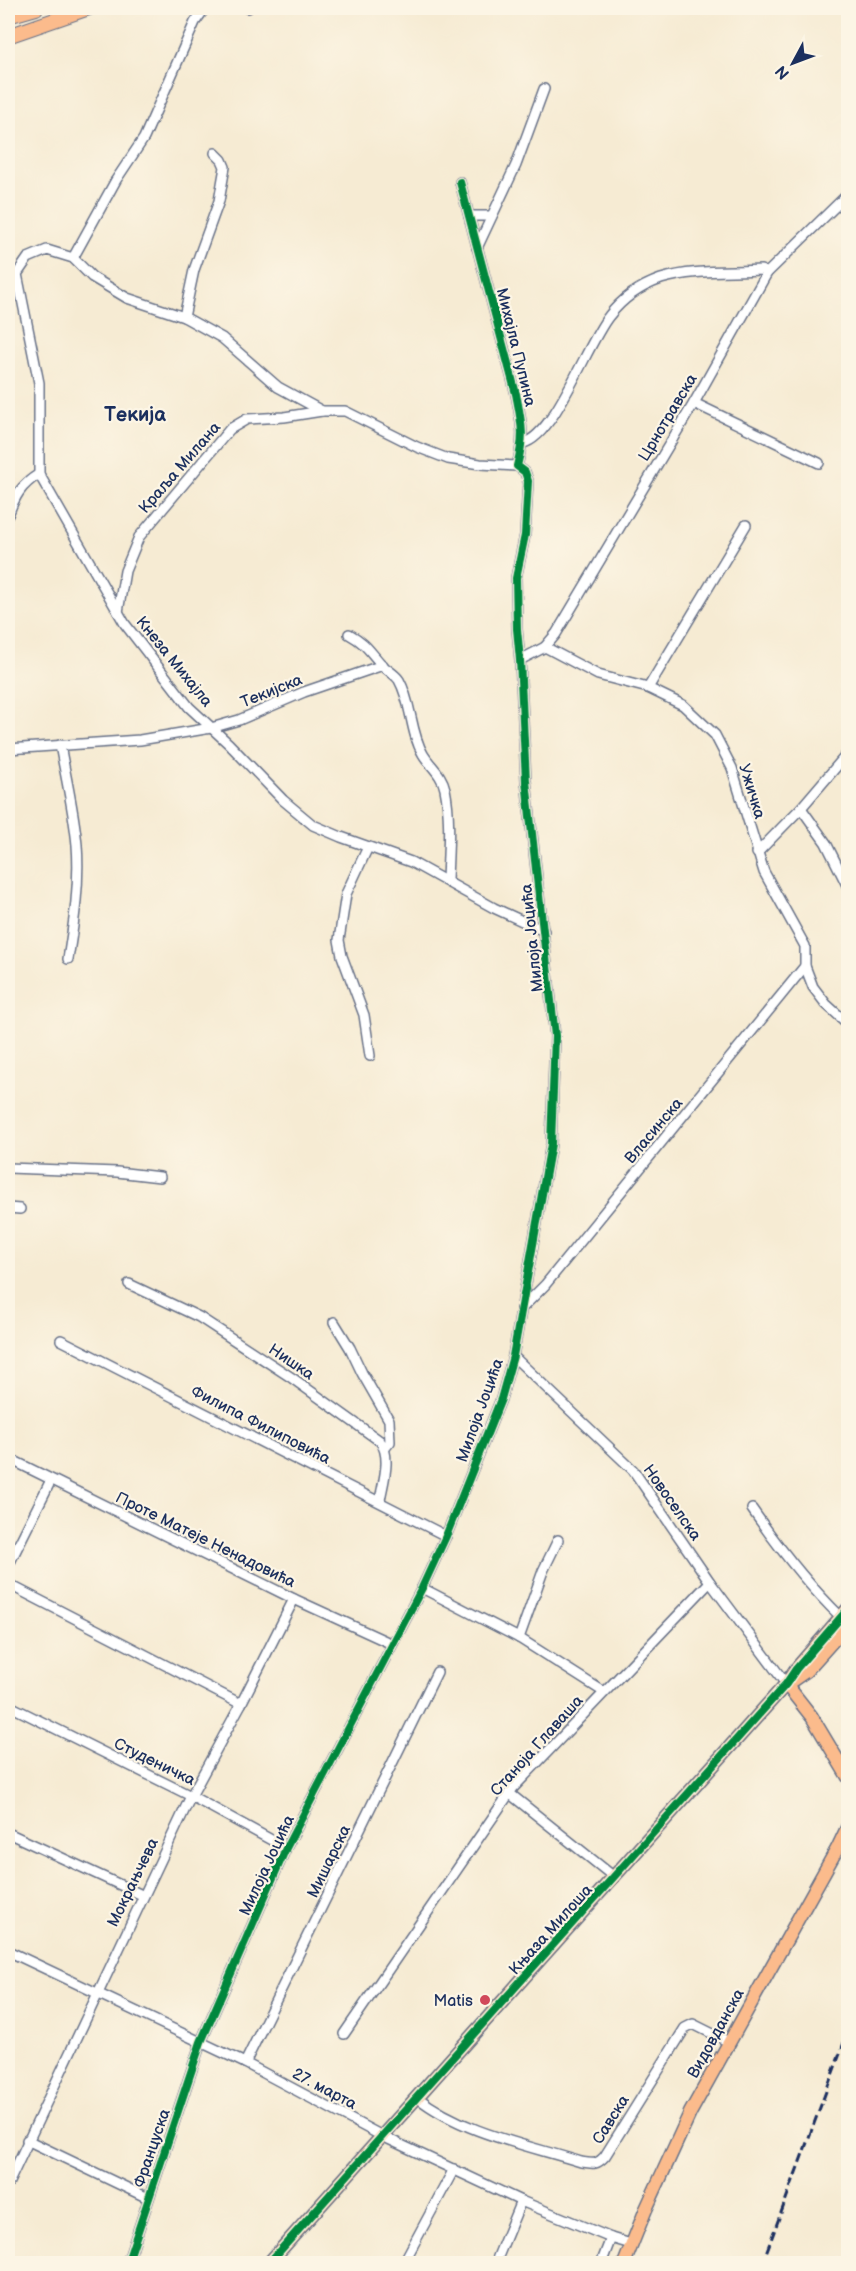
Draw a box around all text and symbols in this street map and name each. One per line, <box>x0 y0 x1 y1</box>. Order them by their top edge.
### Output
north arrow <box>763 33 823 93</box>
text: N <box>772 61 794 83</box>
street label: Михајла Пупина <box>492 286 540 409</box>
street label: Црнотравска <box>635 370 702 465</box>
district label: Текија <box>104 403 166 427</box>
street label: Краља Милана <box>135 418 225 518</box>
street label: Кнеза Михајла <box>132 613 216 711</box>
street label: Текијска <box>238 670 306 712</box>
street label: Ужичка <box>734 762 769 822</box>
street label: Милоја Јоцића <box>517 882 548 993</box>
street label: Власинска <box>621 1094 688 1168</box>
street label: Нишка <box>265 1340 318 1385</box>
street label: Милоја Јоцића <box>453 1356 508 1465</box>
street label: Филипа Филиповића <box>187 1382 334 1469</box>
street label: Новоселска <box>639 1461 705 1545</box>
street label: Проте Матеје Ненадовића <box>112 1488 299 1593</box>
street label: Станоја Главаша <box>487 1691 588 1800</box>
street label: Студеничка <box>111 1734 199 1790</box>
street label: Милоја Јоцића <box>236 1812 299 1919</box>
street label: Мишарска <box>304 1822 355 1901</box>
street label: Мокрањчева <box>104 1835 163 1930</box>
street label: Књаза Милоша <box>505 1880 597 1979</box>
street label: Видовданска <box>684 1985 749 2082</box>
place label: Matis <box>434 1992 473 2011</box>
marker: Matis <box>478 1993 492 2007</box>
street label: 27. марта <box>289 2064 360 2114</box>
street label: Савска <box>589 2091 634 2148</box>
street label: Француска <box>130 2106 175 2190</box>

